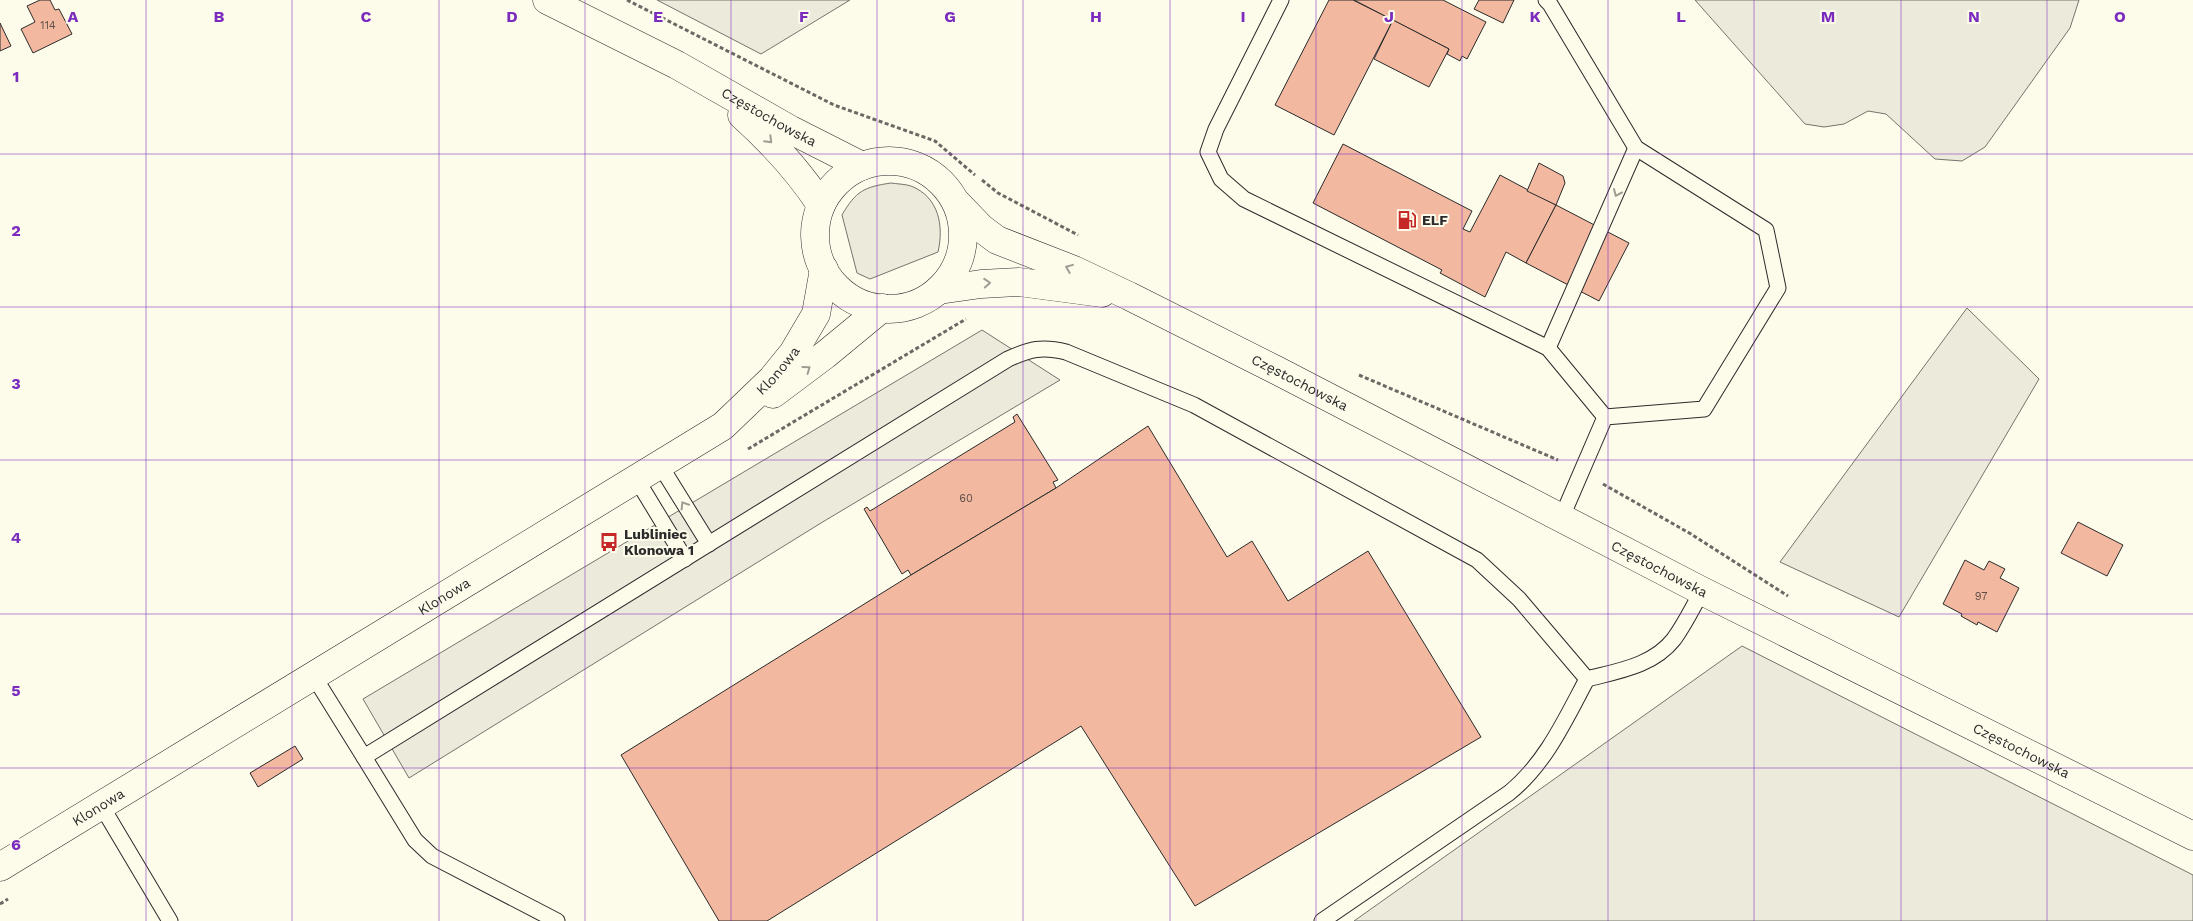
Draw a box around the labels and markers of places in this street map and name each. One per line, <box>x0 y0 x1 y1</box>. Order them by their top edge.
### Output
fuel station icon: ELF <box>1396 209 1418 231</box>
place label: ELF <box>1422 212 1448 228</box>
place label: Lubliniec Klonowa 1 <box>624 526 694 558</box>
bus stop icon: Lubliniec Klonowa 1 <box>598 531 620 553</box>

